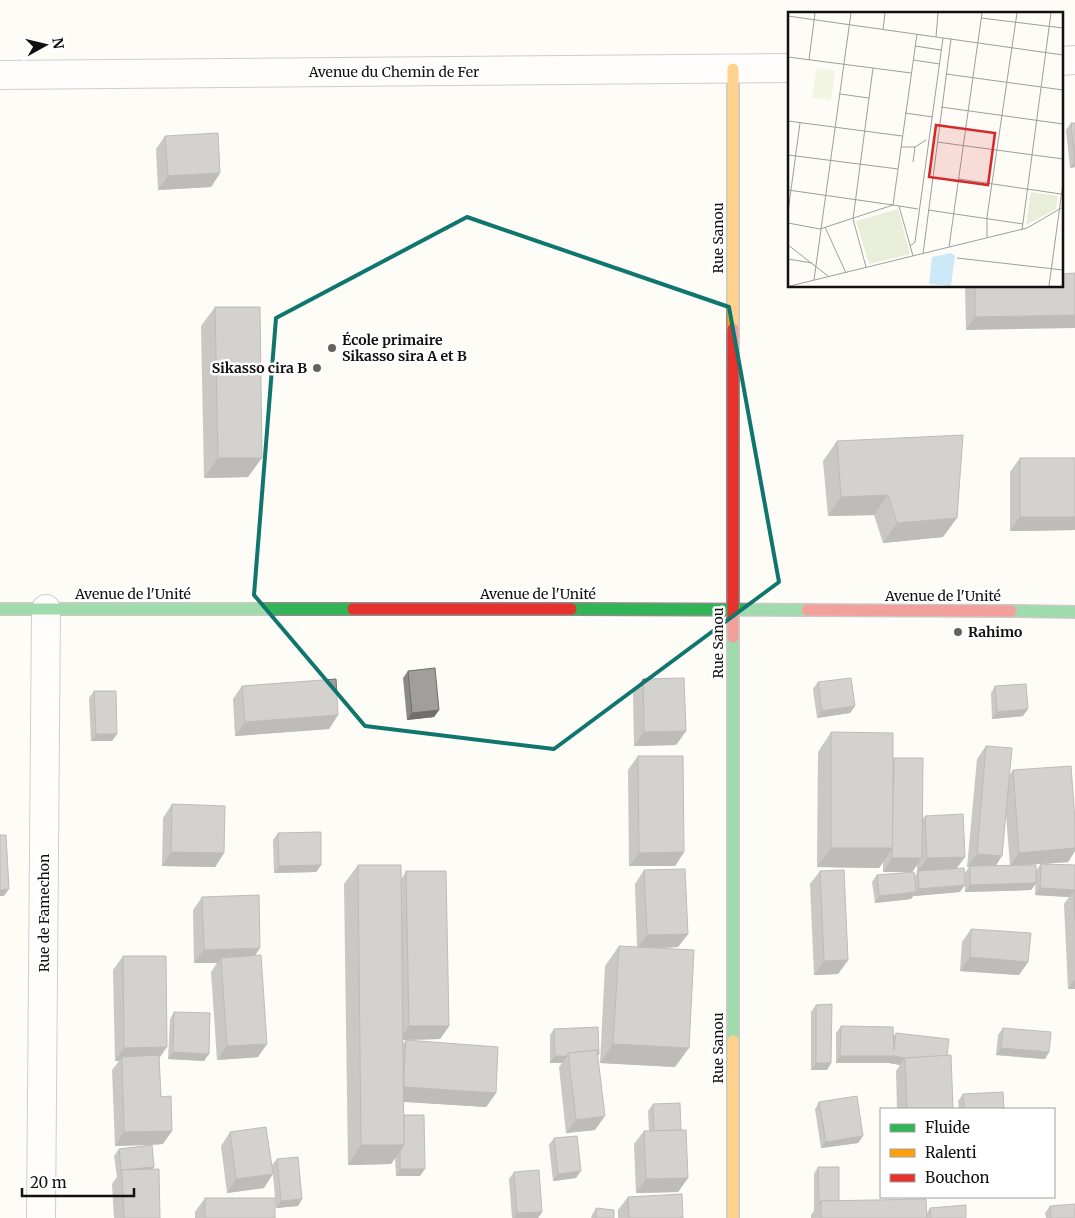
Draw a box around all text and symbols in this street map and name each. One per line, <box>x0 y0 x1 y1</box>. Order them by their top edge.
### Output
inset map <box>788 12 1062 288</box>
north arrow <box>20 20 70 70</box>
text: N <box>48 36 68 50</box>
street label: Avenue du Chemin de Fer <box>308 63 479 81</box>
street label: Rue Sanou <box>709 202 727 274</box>
place label: École primaire Sikasso sira A et B <box>342 331 467 365</box>
marker: École primaire Sikasso sira A et B <box>326 342 338 354</box>
place label: Sikasso cira B <box>212 359 307 377</box>
marker: Sikasso cira B <box>311 362 323 374</box>
street label: Avenue de l'Unité <box>74 585 191 603</box>
street label: Avenue de l'Unité <box>479 585 596 603</box>
street label: Avenue de l'Unité <box>884 587 1001 605</box>
street label: Rue Sanou <box>709 607 727 679</box>
place label: Rahimo <box>968 623 1022 641</box>
marker: Rahimo <box>952 626 964 638</box>
street label: Rue de Famechon <box>35 854 53 972</box>
street label: Rue Sanou <box>709 1012 727 1084</box>
legend <box>880 1108 1055 1198</box>
text: Fluide <box>925 1118 970 1137</box>
text: Ralenti <box>925 1143 977 1162</box>
scale bar <box>22 1166 135 1198</box>
text: Bouchon <box>925 1168 989 1187</box>
text: 20 m <box>30 1173 67 1192</box>

